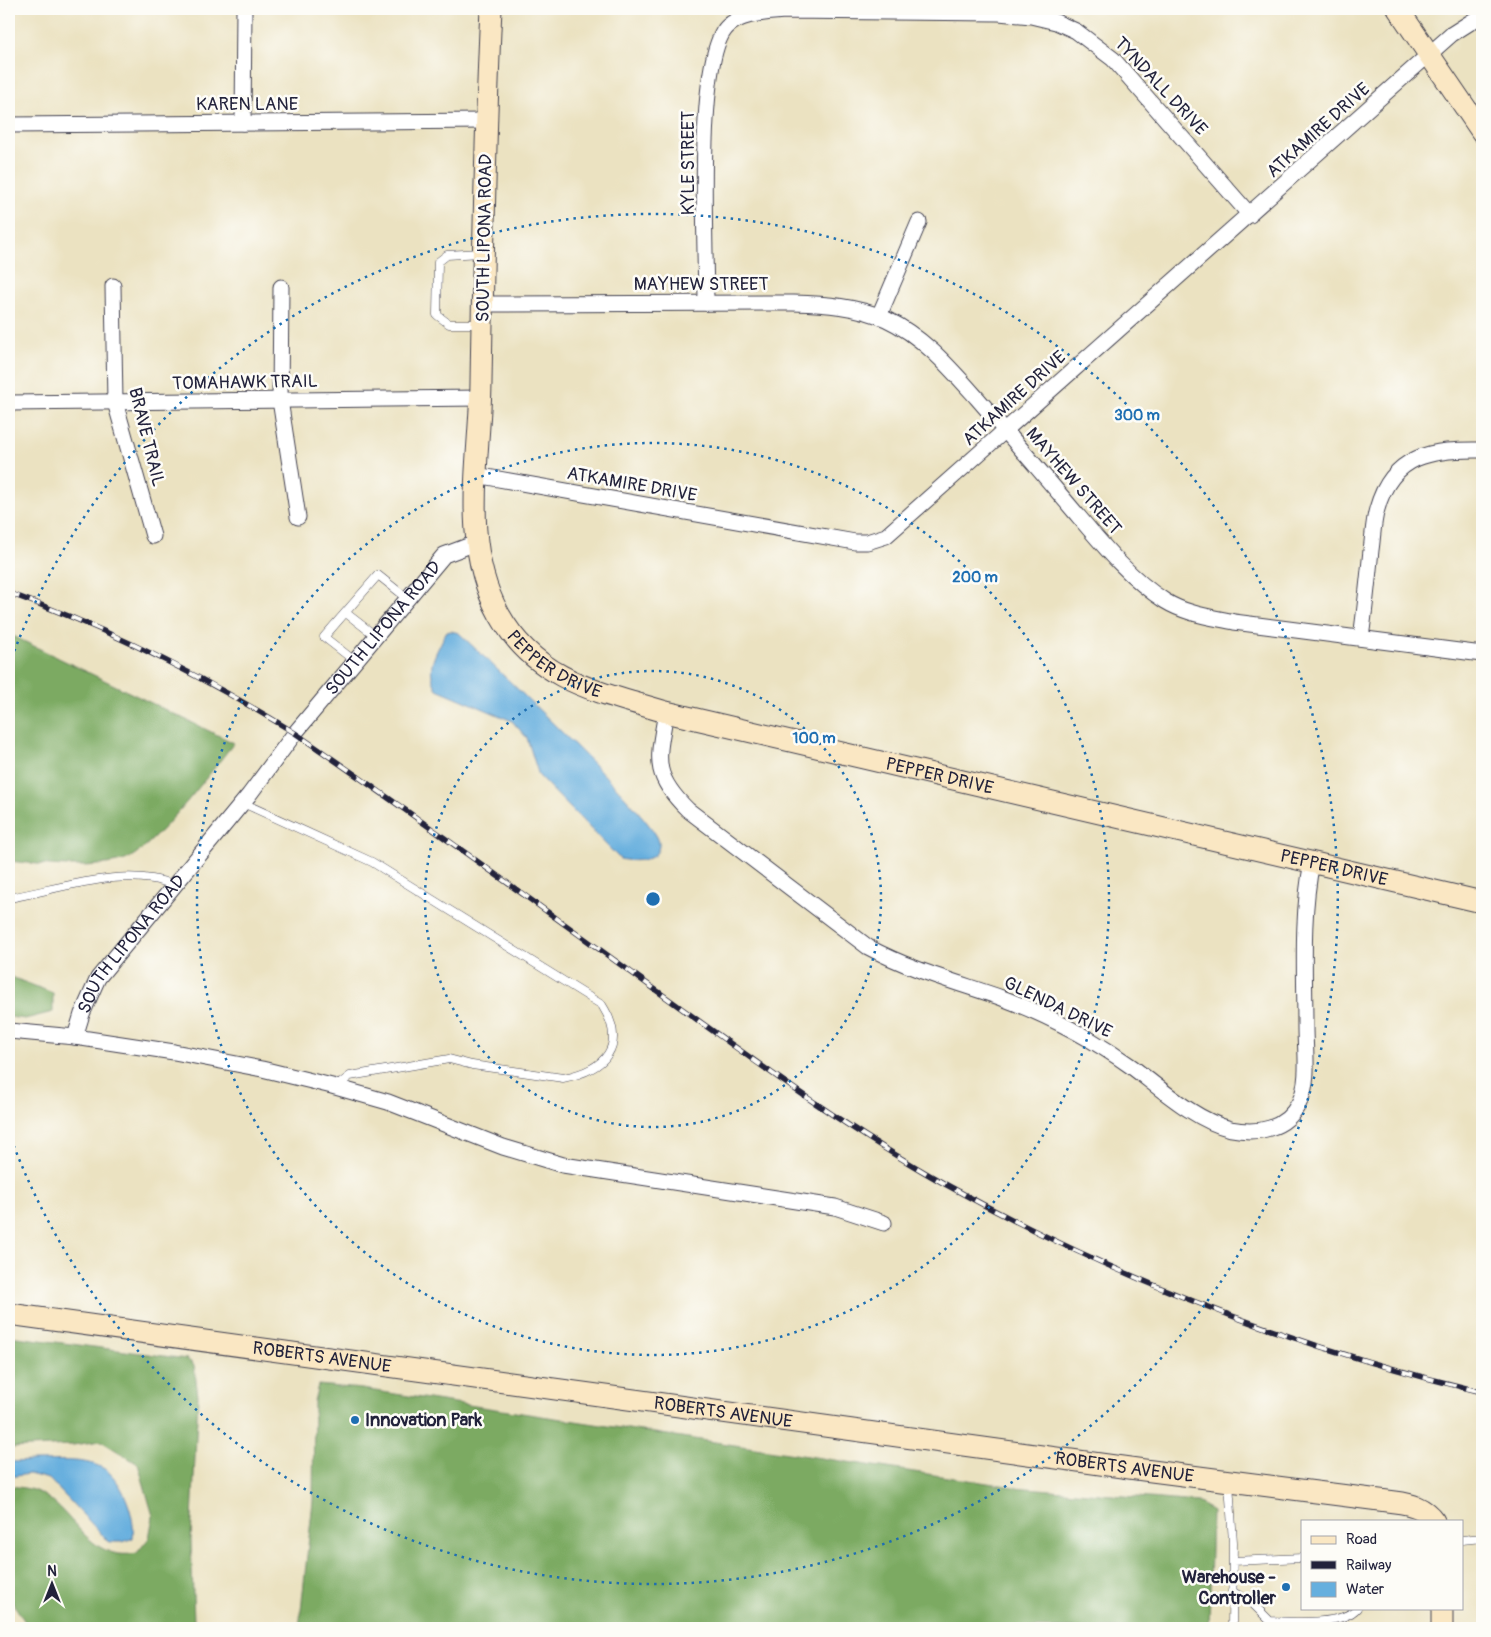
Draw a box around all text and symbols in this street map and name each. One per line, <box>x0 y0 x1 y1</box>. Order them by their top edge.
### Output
street label: TYNDALL DRIVE <box>1109 32 1212 141</box>
street label: ATKAMIRE DRIVE <box>1262 78 1375 183</box>
street label: KAREN LANE <box>196 93 298 116</box>
street label: KYLE STREET <box>677 111 700 215</box>
street label: SOUTH LIPONA ROAD <box>472 154 497 322</box>
street label: MAYHEW STREET <box>634 273 768 296</box>
street label: ATKAMIRE DRIVE <box>958 346 1071 451</box>
street label: TOMAHAWK TRAIL <box>172 370 318 395</box>
street label: BRAVE TRAIL <box>123 385 170 489</box>
text: 300 m <box>1114 406 1160 425</box>
street label: MAYHEW STREET <box>1021 423 1127 540</box>
street label: ATKAMIRE DRIVE <box>565 462 699 507</box>
street label: SOUTH LIPONA ROAD <box>321 556 446 700</box>
text: 200 m <box>952 568 998 587</box>
street label: PEPPER DRIVE <box>501 626 604 704</box>
text: 100 m <box>793 729 835 748</box>
street label: PEPPER DRIVE <box>883 753 996 800</box>
street label: PEPPER DRIVE <box>1278 844 1390 892</box>
street label: SOUTH LIPONA ROAD <box>73 870 190 1017</box>
centre of rings <box>644 890 662 908</box>
street label: GLENDA DRIVE <box>1000 971 1116 1044</box>
street label: ROBERTS AVENUE <box>251 1337 393 1378</box>
street label: ROBERTS AVENUE <box>652 1392 794 1434</box>
place label: Innovation Park <box>365 1409 482 1432</box>
marker: Innovation Park <box>349 1414 361 1426</box>
street label: ROBERTS AVENUE <box>1054 1447 1195 1488</box>
legend <box>1301 1520 1464 1610</box>
text: Road <box>1346 1530 1377 1549</box>
text: Railway <box>1346 1556 1392 1575</box>
north arrow <box>28 1560 78 1610</box>
text: N <box>47 1563 57 1580</box>
place label: Warehouse - Controller <box>1182 1566 1277 1610</box>
text: Water <box>1346 1580 1385 1599</box>
marker: Warehouse - Controller <box>1280 1581 1292 1593</box>

